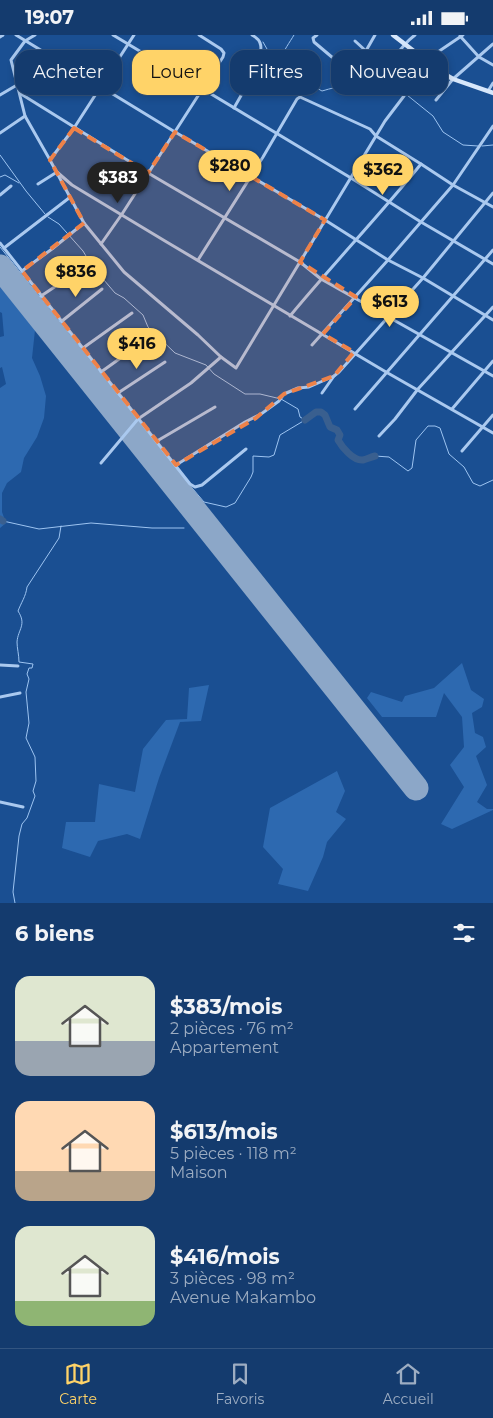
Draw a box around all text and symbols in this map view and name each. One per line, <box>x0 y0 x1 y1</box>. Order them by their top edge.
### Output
text: 19:07 <box>25 6 74 29</box>
chip: Acheter <box>15 50 122 95</box>
chip: Louer <box>132 50 220 95</box>
chip: Filtres <box>230 50 321 95</box>
chip: Nouveau <box>331 50 448 95</box>
pin: $280 <box>200 149 260 192</box>
pin: $362 <box>353 154 413 196</box>
text: $280 <box>209 156 251 175</box>
text: $362 <box>363 160 403 179</box>
pin: $383 <box>88 161 148 204</box>
text: $383 <box>98 168 138 187</box>
pin: $836 <box>46 255 106 298</box>
text: $836 <box>56 262 96 281</box>
pin: $613 <box>360 285 420 328</box>
text: $613 <box>372 292 408 311</box>
pin: $416 <box>107 327 167 370</box>
text: $416 <box>118 334 156 353</box>
icon: filters <box>450 919 478 947</box>
text: 6 biens <box>15 921 94 946</box>
text: $383/mois <box>170 994 282 1019</box>
icon: home <box>55 996 115 1056</box>
text: 2 pièces · 76 m² <box>170 1019 294 1038</box>
text: Appartement <box>170 1038 279 1057</box>
text: $613/mois <box>170 1119 278 1144</box>
icon: home <box>55 1121 115 1181</box>
text: 5 pièces · 118 m² <box>170 1144 297 1163</box>
text: Maison <box>170 1163 228 1182</box>
text: $416/mois <box>170 1244 280 1269</box>
icon: home <box>55 1246 115 1306</box>
text: 3 pièces · 98 m² <box>170 1269 295 1288</box>
text: Avenue Makambo <box>170 1288 316 1307</box>
tab: Carte <box>59 1360 97 1408</box>
tab: Favoris <box>215 1360 264 1408</box>
tab: Accueil <box>383 1360 434 1408</box>

